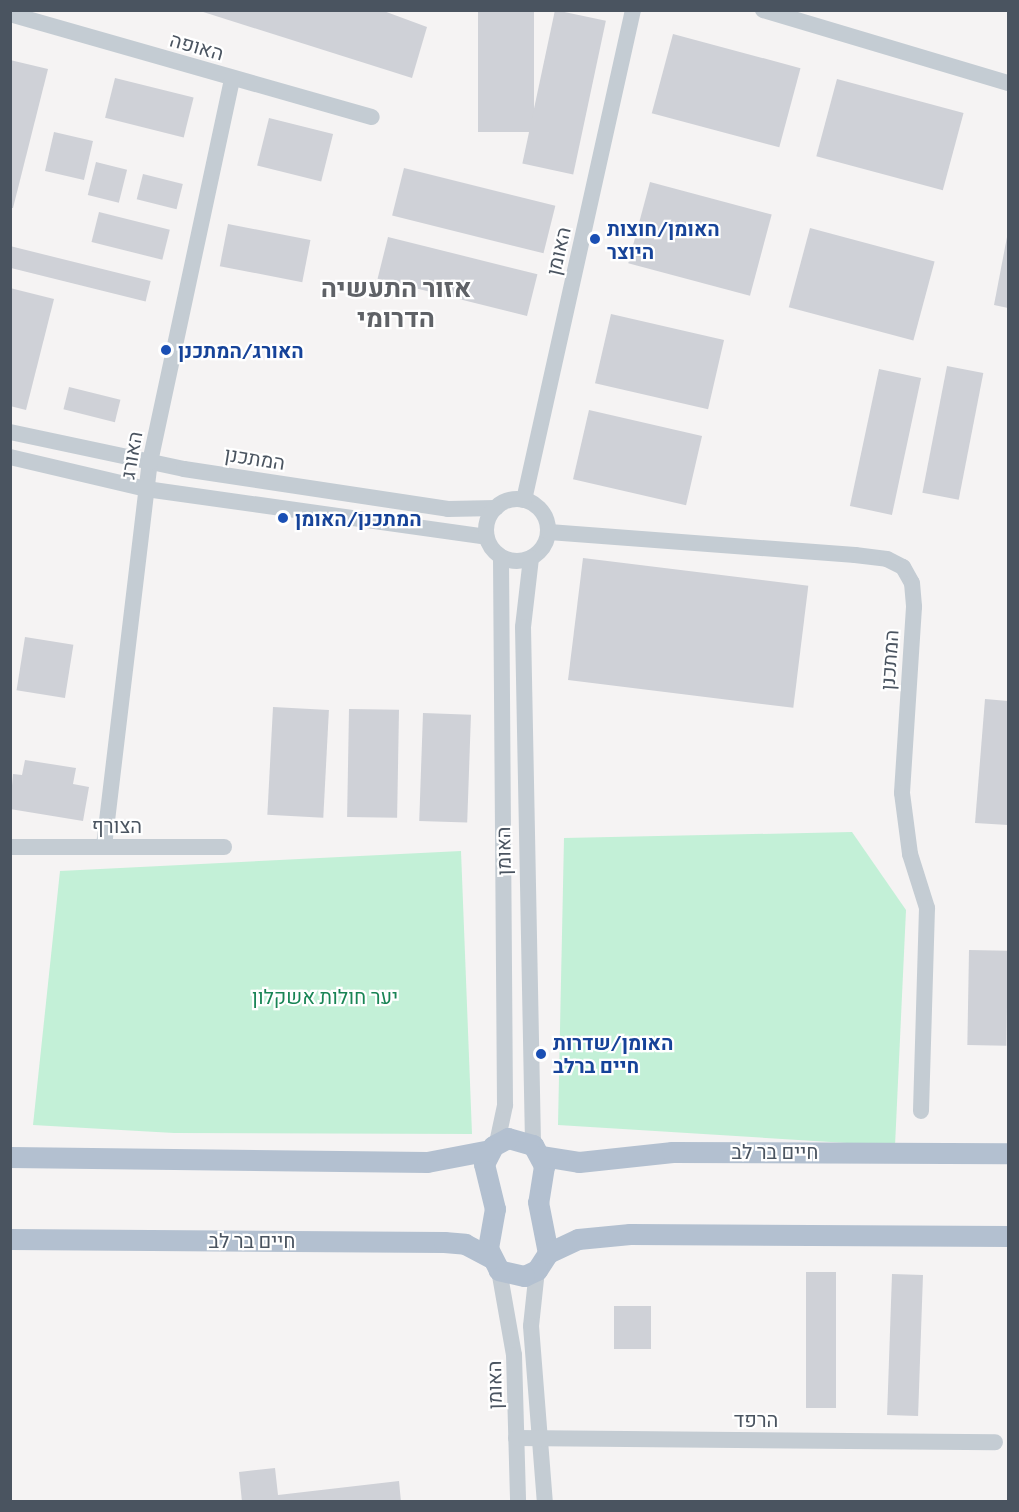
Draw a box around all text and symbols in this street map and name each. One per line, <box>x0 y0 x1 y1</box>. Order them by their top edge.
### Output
street label: האופה <box>167 27 227 65</box>
place label: האומן/חוצות היוצר <box>607 216 720 263</box>
street label: האומן <box>541 224 575 278</box>
marker: האומן/חוצות היוצר <box>588 232 602 246</box>
district label: אזור התעשיה הדרומי <box>321 271 471 332</box>
place label: האורג/המתכנן <box>178 338 304 362</box>
marker: האורג/המתכנן <box>159 343 173 357</box>
street label: האורג <box>115 429 147 481</box>
street label: המתכנן <box>223 441 287 475</box>
place label: המתכנן/האומן <box>295 506 422 530</box>
marker: המתכנן/האומן <box>276 511 290 525</box>
street label: המתכנן <box>875 629 903 691</box>
street label: הצורף <box>92 813 142 837</box>
street label: האומן <box>491 826 515 876</box>
park label: יער חולות אשקלון <box>252 984 398 1008</box>
place label: האומן/שדרות חיים ברלב <box>553 1030 673 1077</box>
marker: האומן/שדרות חיים ברלב <box>534 1047 548 1061</box>
street label: חיים בר לב <box>732 1139 818 1163</box>
street label: חיים בר לב <box>209 1228 295 1252</box>
street label: האומן <box>482 1360 506 1410</box>
street label: הרפד <box>734 1407 778 1431</box>

